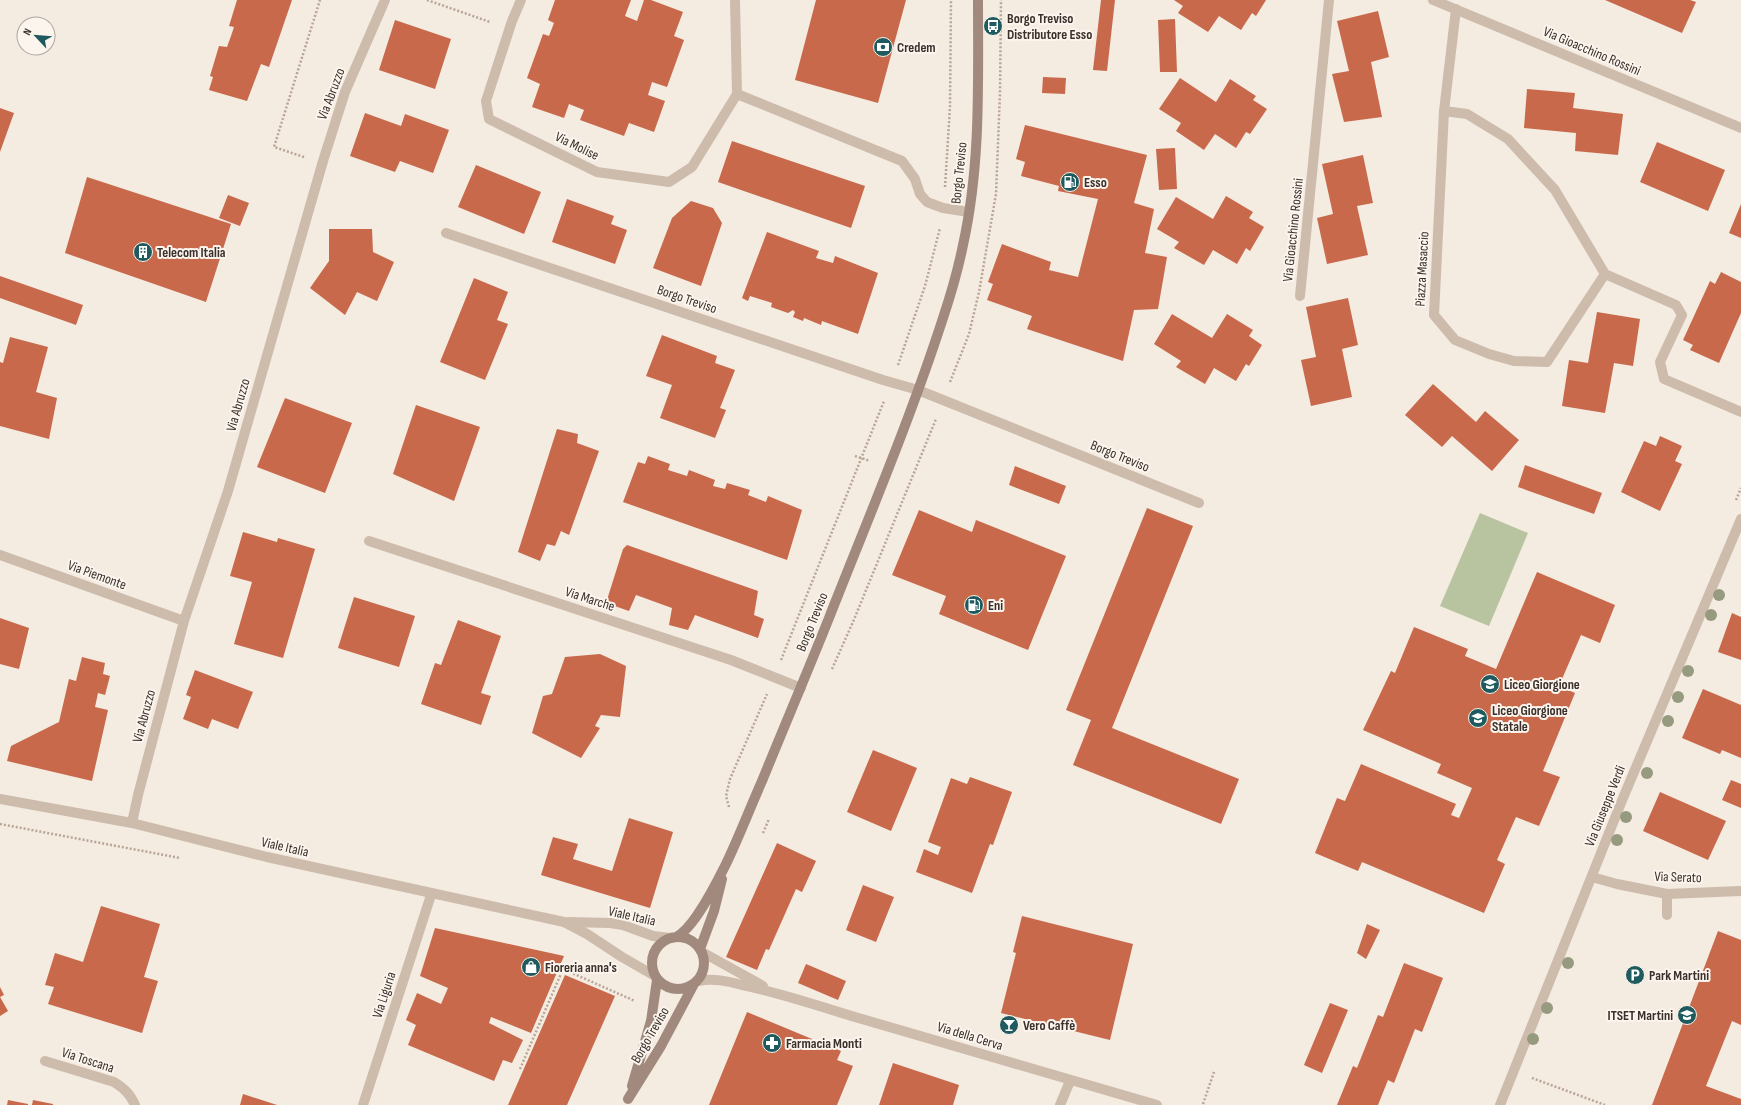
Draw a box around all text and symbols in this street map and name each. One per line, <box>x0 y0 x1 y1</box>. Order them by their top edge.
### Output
place label: Borgo Treviso Distributore Esso <box>1007 10 1092 43</box>
bus stop icon: Borgo Treviso Distributore Esso <box>982 15 1004 37</box>
north arrow <box>16 16 56 56</box>
street label: Via Gioacchino Rossini <box>1541 23 1643 79</box>
text: N <box>20 26 35 37</box>
bank icon: Credem <box>872 36 894 58</box>
place label: Credem <box>897 39 936 56</box>
street label: Via Abruzzo <box>313 66 349 122</box>
street label: Via Molise <box>552 128 602 164</box>
street label: Borgo Treviso <box>947 141 971 205</box>
fuel station icon: Esso <box>1059 171 1081 193</box>
place label: Esso <box>1084 174 1107 191</box>
street label: Via Gioacchino Rossini <box>1279 177 1307 283</box>
street label: Piazza Masaccio <box>1412 231 1432 307</box>
building icon: Telecom Italia <box>132 241 154 263</box>
place label: Telecom Italia <box>157 244 226 261</box>
street label: Borgo Treviso <box>655 281 719 317</box>
street label: Via Abruzzo <box>222 377 254 433</box>
street label: Borgo Treviso <box>1088 436 1152 476</box>
street label: Via Piemonte <box>65 557 129 593</box>
street label: Via Marche <box>563 583 617 615</box>
street label: Borgo Treviso <box>792 590 832 654</box>
fuel station icon: Eni <box>963 594 985 616</box>
place label: Eni <box>988 597 1003 614</box>
school or university icon: Liceo Giorgione <box>1479 673 1501 695</box>
place label: Liceo Giorgione <box>1504 676 1580 693</box>
street label: Via Abruzzo <box>129 688 159 744</box>
place label: Liceo Giorgione Statale <box>1492 702 1568 735</box>
school or university icon: Liceo Giorgione Statale <box>1467 707 1489 729</box>
street label: Via Giuseppe Verdi <box>1581 763 1629 849</box>
street label: Viale Italia <box>260 833 310 861</box>
street label: Via Serato <box>1654 868 1702 886</box>
street label: Viale Italia <box>607 902 657 930</box>
shop icon: Fioreria anna's <box>520 956 542 978</box>
place label: Fioreria anna's <box>545 959 617 976</box>
parking icon: Park Martini <box>1624 964 1646 986</box>
place label: Park Martini <box>1649 967 1709 984</box>
street label: Via Liguria <box>369 970 399 1020</box>
street label: Borgo Treviso <box>627 1004 673 1066</box>
school or university icon: ITSET Martini <box>1676 1004 1698 1026</box>
place label: ITSET Martini <box>1608 1007 1673 1024</box>
bar icon: Vero Caffè <box>998 1014 1020 1036</box>
place label: Vero Caffè <box>1023 1017 1075 1034</box>
street label: Via della Cerva <box>935 1018 1005 1054</box>
pharmacy icon: Farmacia Monti <box>761 1032 783 1054</box>
place label: Farmacia Monti <box>786 1035 862 1052</box>
street label: Via Toscana <box>60 1044 116 1076</box>

